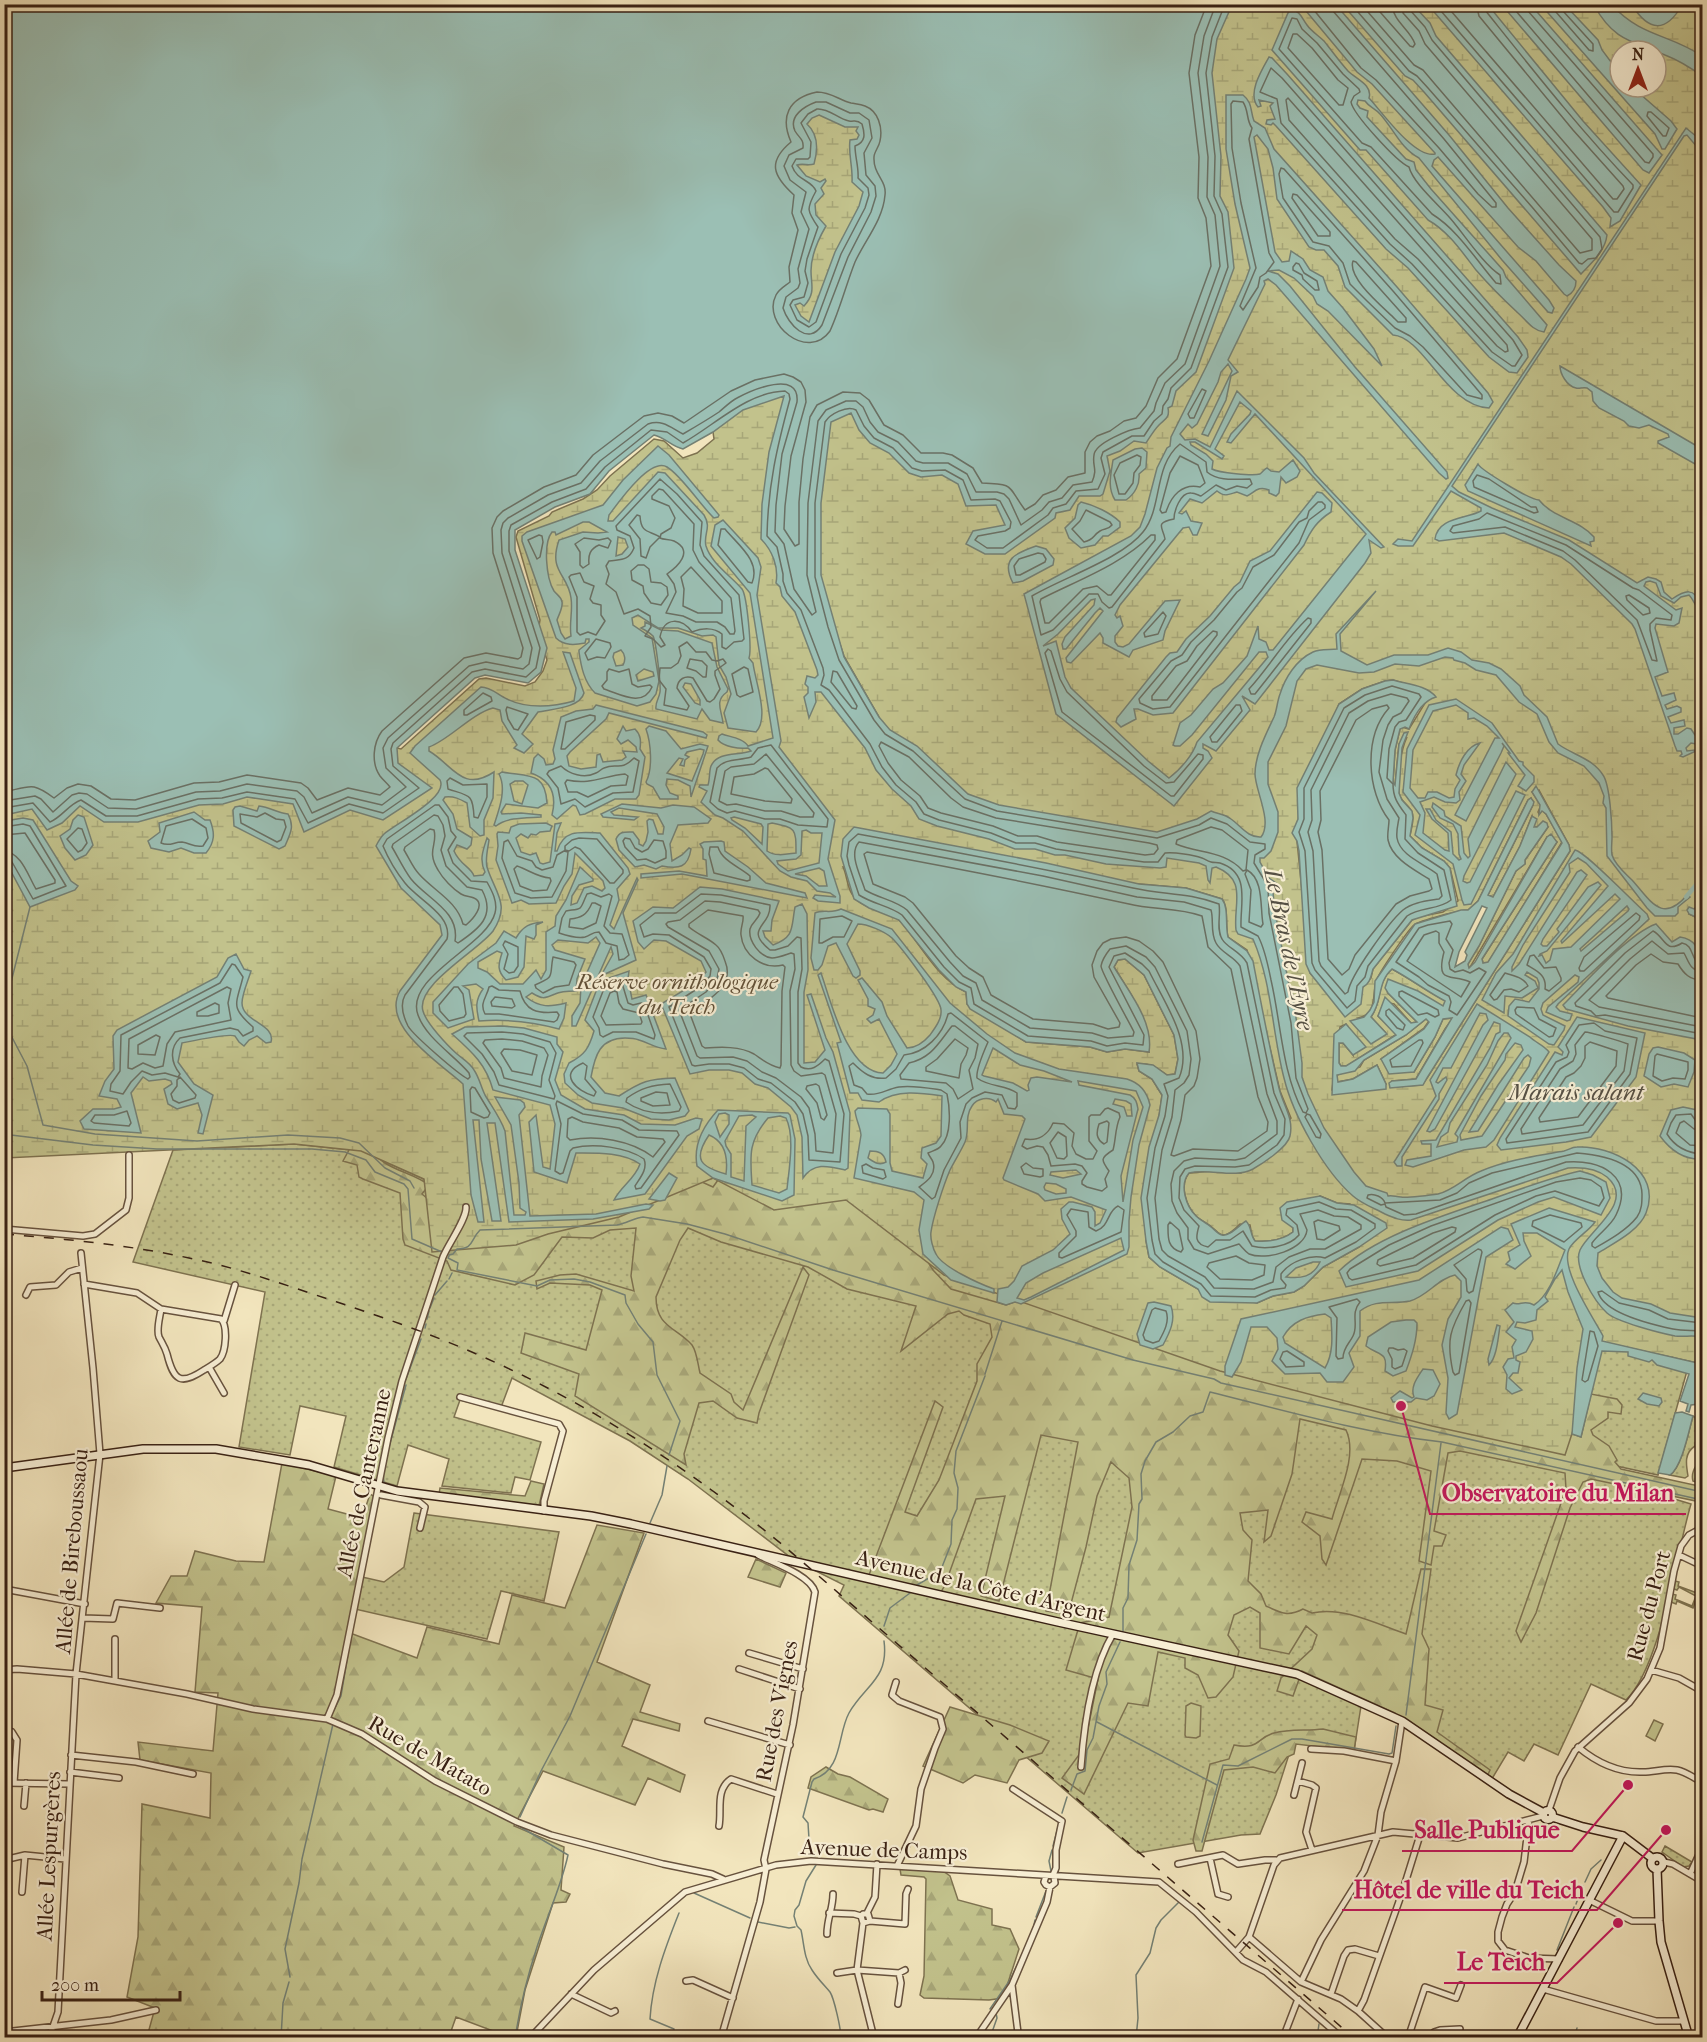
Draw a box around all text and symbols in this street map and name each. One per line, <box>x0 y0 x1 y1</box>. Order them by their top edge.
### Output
north arrow <box>1608 39 1668 99</box>
text: N <box>1632 45 1645 64</box>
water label: Le Bras de l'Eyre <box>1258 863 1320 1034</box>
park label: Réserve ornithologique du Teich <box>574 969 779 1020</box>
water label: Marais salant <box>1507 1078 1645 1106</box>
street label: Allée de Canteranne <box>331 1386 397 1581</box>
street label: Allée de Bireboussaou <box>50 1447 94 1656</box>
callout: Observatoire du Milan <box>1430 1472 1686 1514</box>
text: Observatoire du Milan <box>1442 1479 1675 1507</box>
street label: Avenue de la Côte d'Argent <box>852 1544 1109 1627</box>
street label: Rue du Port <box>1622 1548 1676 1664</box>
street label: Rue des Vignes <box>751 1638 803 1784</box>
street label: Rue de Matato <box>364 1710 496 1802</box>
street label: Allée Lespurgères <box>32 1771 66 1942</box>
callout: Salle Publique <box>1402 1809 1572 1851</box>
text: Salle Publique <box>1414 1816 1560 1844</box>
street label: Avenue de Camps <box>799 1834 968 1866</box>
callout: Hôtel de ville du Teich <box>1342 1868 1597 1910</box>
text: Hôtel de ville du Teich <box>1354 1876 1585 1904</box>
callout: Le Teich <box>1444 1941 1557 1983</box>
text: Le Teich <box>1457 1948 1546 1976</box>
scale bar <box>42 1964 180 2002</box>
text: 200 m <box>51 1975 99 1996</box>

